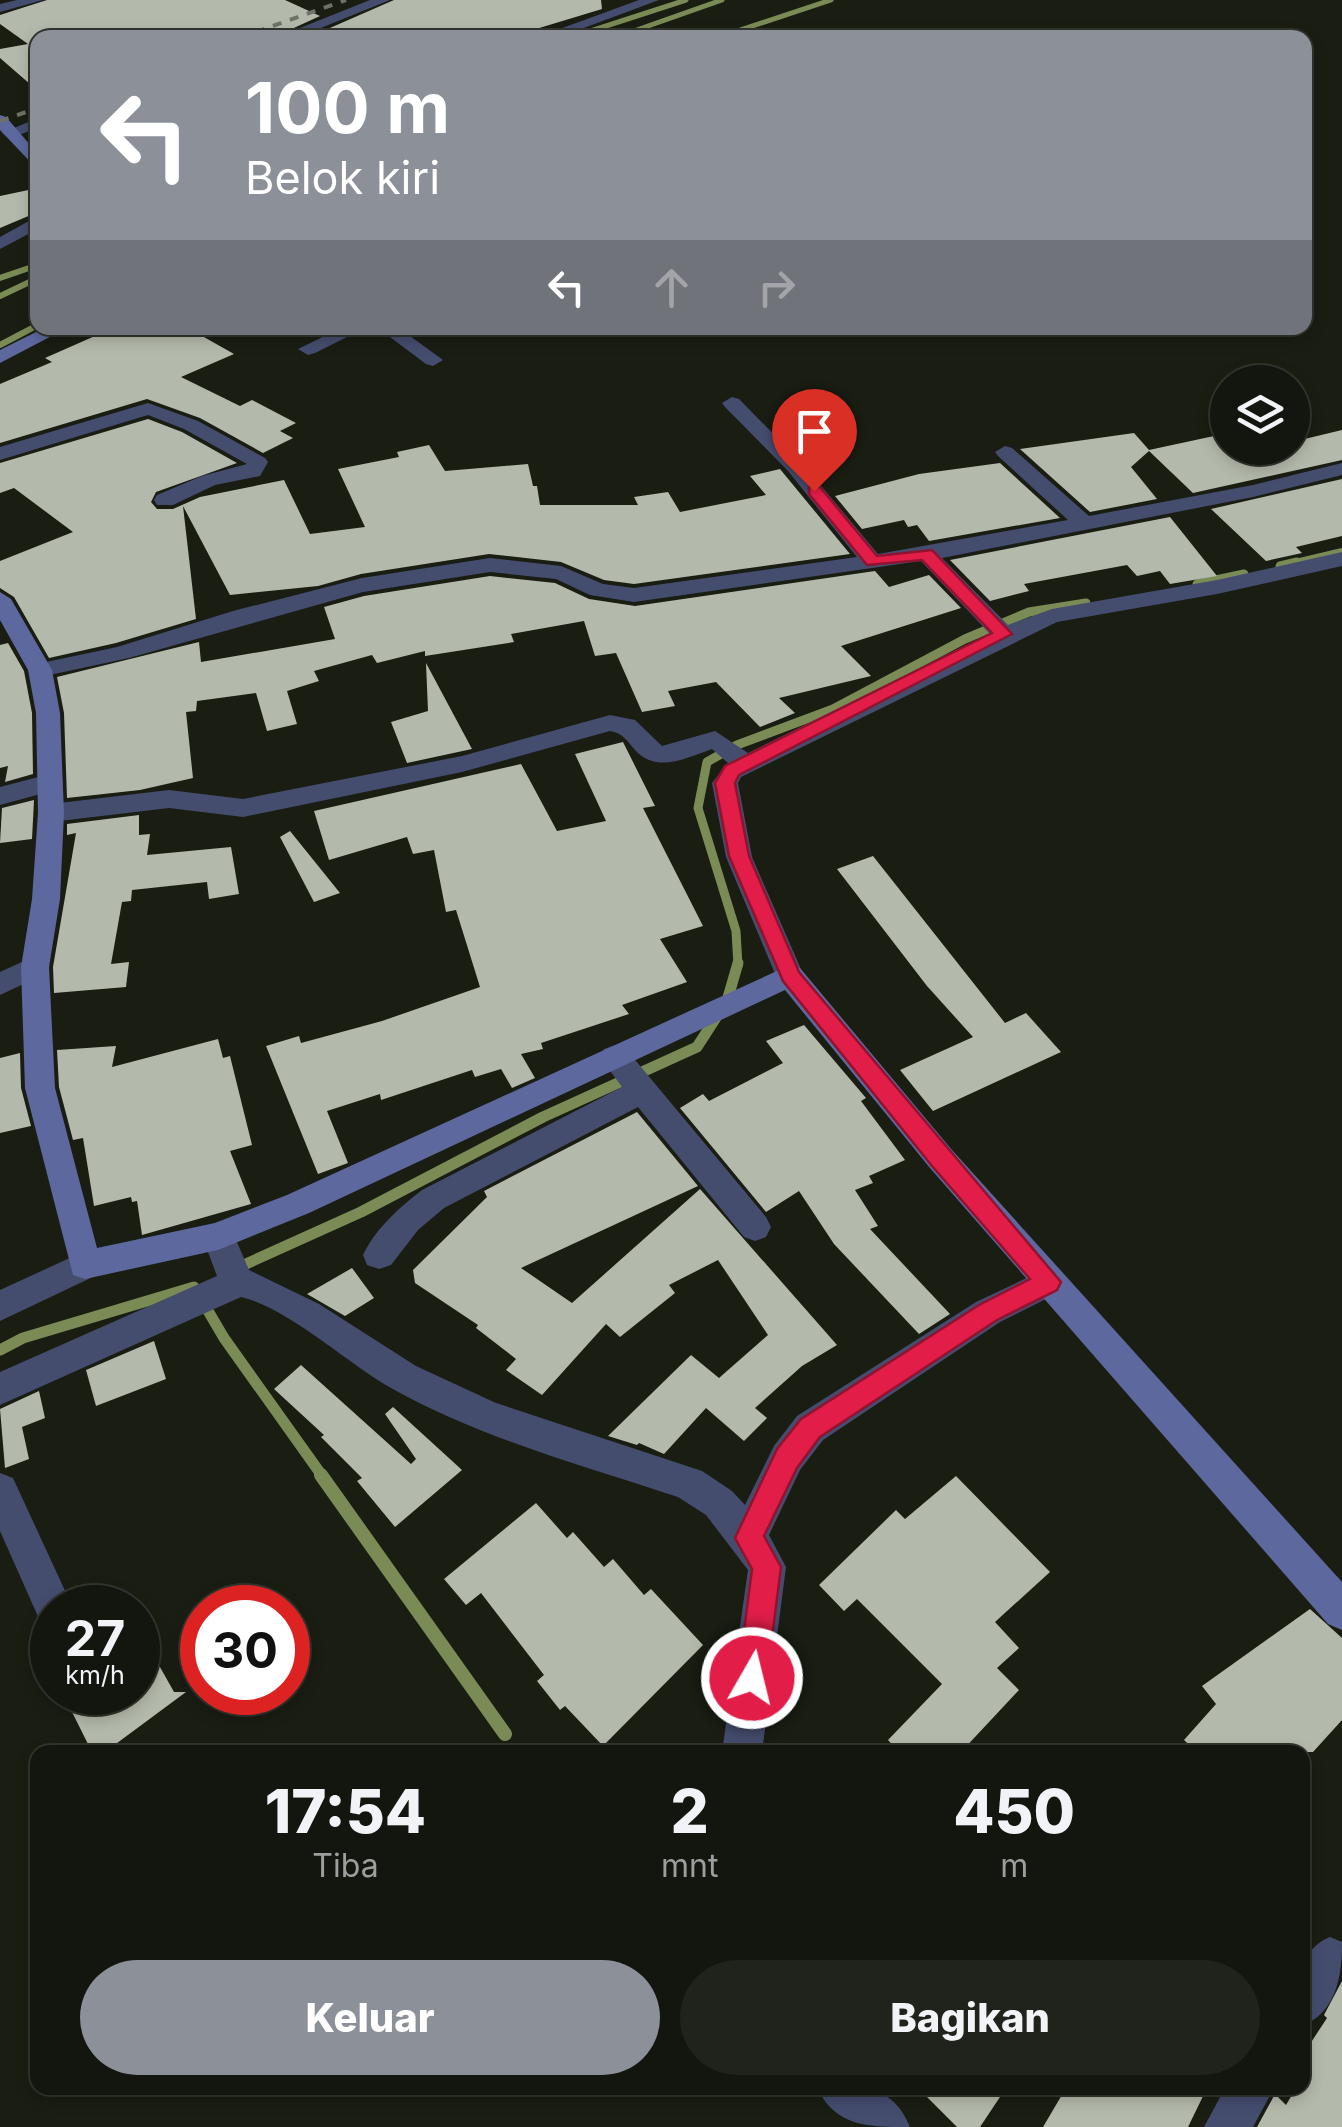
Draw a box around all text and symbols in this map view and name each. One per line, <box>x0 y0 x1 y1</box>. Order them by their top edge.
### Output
text: 100 m <box>245 65 450 150</box>
icon: left <box>80 70 210 200</box>
text: Belok kiri <box>245 150 440 205</box>
icon: left <box>539 260 594 315</box>
icon: ahead <box>644 260 699 315</box>
icon: right <box>749 260 804 315</box>
map controls <box>1210 365 1310 465</box>
button: layers <box>1210 365 1310 465</box>
pin <box>772 389 857 492</box>
icon: arrive <box>787 404 842 459</box>
speed limit sign: 30 <box>180 1585 310 1715</box>
text: 27 <box>65 1608 125 1668</box>
position arrow <box>700 1626 804 1730</box>
text: km/h <box>65 1660 125 1690</box>
text: 17:54 <box>265 1775 426 1847</box>
text: 2 <box>671 1775 709 1847</box>
text: 450 <box>953 1775 1075 1847</box>
text: Tiba <box>312 1846 379 1885</box>
text: mnt <box>661 1846 718 1885</box>
text: m <box>1000 1846 1028 1885</box>
button: Keluar <box>80 1960 660 2075</box>
button: Bagikan <box>680 1960 1260 2075</box>

